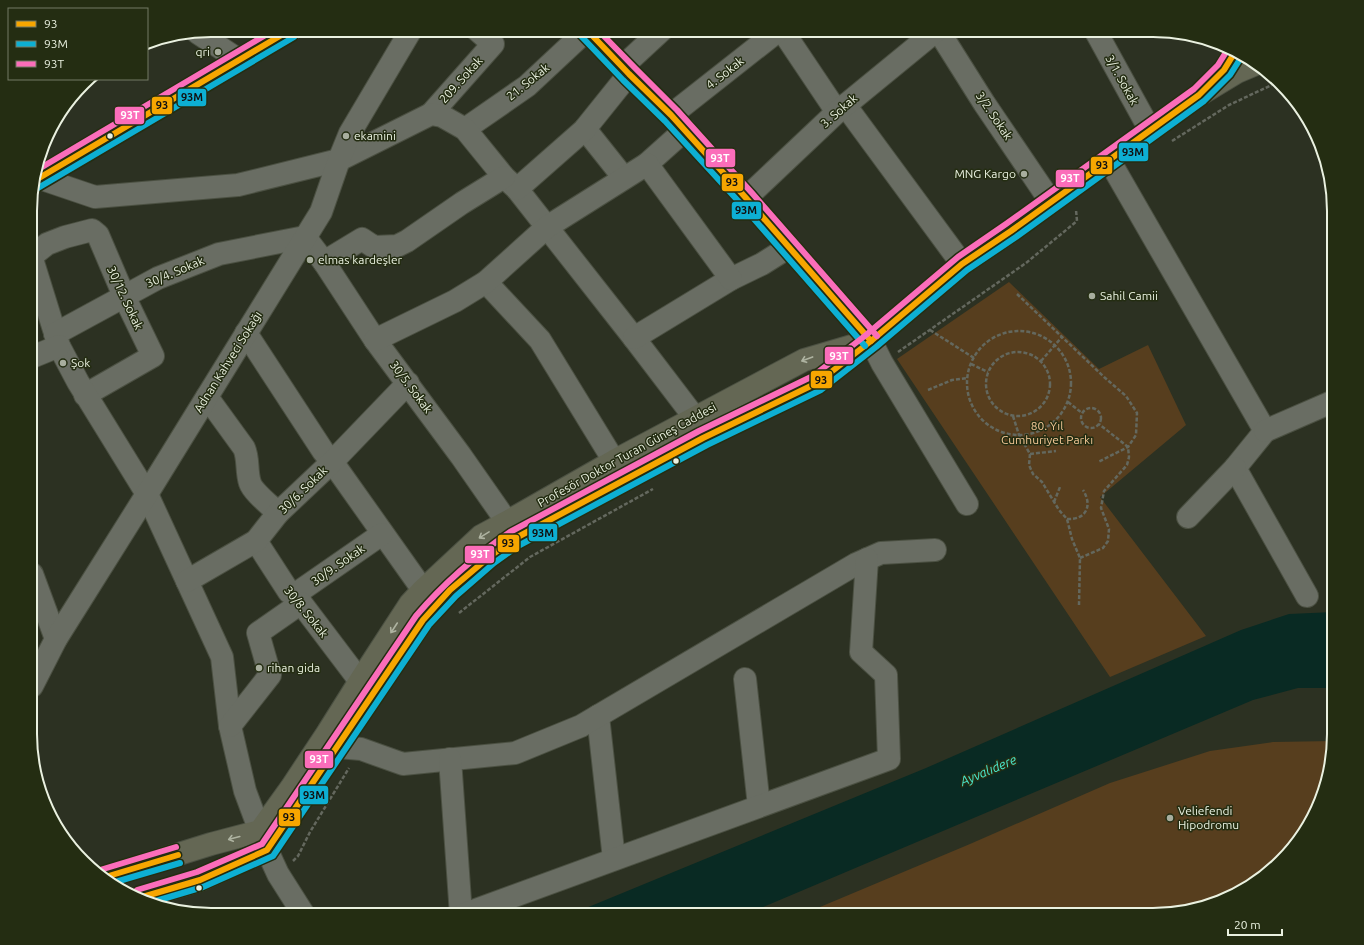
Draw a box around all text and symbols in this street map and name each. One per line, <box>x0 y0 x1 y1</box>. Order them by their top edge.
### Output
legend <box>8 8 148 80</box>
text: 93 <box>44 17 58 30</box>
text: 93M <box>44 37 68 50</box>
place label: qri <box>196 45 210 58</box>
marker: qri <box>213 47 223 57</box>
street label: 3/1. Sokak <box>1103 52 1142 107</box>
street label: 209. Sokak <box>437 54 485 105</box>
street label: 4. Sokak <box>703 54 746 91</box>
text: 93T <box>44 57 65 70</box>
street label: 21. Sokak <box>504 61 552 103</box>
line badge: 93M <box>177 88 207 107</box>
street label: 3/2. Sokak <box>974 89 1015 142</box>
text: 93M <box>181 91 203 103</box>
street label: 3. Sokak <box>818 91 860 130</box>
line badge: 93 <box>151 96 173 115</box>
text: 93 <box>156 99 168 111</box>
line badge: 93T <box>114 106 145 125</box>
text: 93T <box>120 109 140 121</box>
place label: ekamini <box>354 129 396 142</box>
unlabelled marker <box>105 131 115 141</box>
marker: ekamini <box>341 131 351 141</box>
line badge: 93M <box>1118 142 1149 162</box>
text: 93M <box>1122 146 1144 158</box>
line badge: 93T <box>705 148 736 168</box>
text: 93T <box>710 152 730 164</box>
line badge: 93 <box>1090 156 1113 175</box>
text: 93 <box>1096 159 1108 171</box>
place label: MNG Kargo <box>954 167 1016 180</box>
marker: MNG Kargo <box>1019 169 1029 179</box>
line badge: 93T <box>1055 169 1085 188</box>
text: 93T <box>1060 172 1080 184</box>
line badge: 93 <box>721 173 744 192</box>
text: 93 <box>726 176 738 188</box>
line badge: 93M <box>731 201 762 220</box>
text: 93M <box>735 204 757 216</box>
street label: 30/4. Sokak <box>144 253 206 290</box>
place label: elmas kardeşler <box>318 253 403 266</box>
marker: elmas kardeşler <box>305 255 315 265</box>
street label: 30/12. Sokak <box>105 264 146 332</box>
place label: Sahil Camii <box>1100 289 1158 302</box>
marker: Sahil Camii <box>1087 291 1097 301</box>
street label: Adnan Kahveci Sokağı <box>191 309 264 415</box>
line badge: 93T <box>824 346 854 365</box>
text: 93T <box>829 350 849 362</box>
place label: Şok <box>71 356 90 369</box>
one-way arrow <box>801 356 813 364</box>
marker: Şok <box>58 358 68 368</box>
street label: 30/5. Sokak <box>388 358 435 415</box>
line badge: 93 <box>810 370 833 389</box>
text: 93 <box>815 374 827 386</box>
street label: Profesör Doktor Turan Güneş Caddesi <box>535 400 718 509</box>
park label: 80. Yıl Cumhuriyet Parkı <box>1001 419 1093 446</box>
unlabelled marker <box>671 456 681 466</box>
street label: 30/6. Sokak <box>276 463 329 516</box>
line badge: 93M <box>528 523 558 542</box>
text: 93M <box>532 527 554 539</box>
one-way arrow <box>478 531 489 539</box>
line badge: 93 <box>497 534 520 553</box>
text: 93 <box>502 537 514 549</box>
street label: 30/9. Sokak <box>309 541 367 588</box>
line badge: 93T <box>464 545 495 564</box>
text: 93T <box>470 548 490 560</box>
street label: 30/8. Sokak <box>282 583 331 640</box>
one-way arrow <box>390 622 398 633</box>
place label: rihan gida <box>267 661 320 674</box>
marker: rihan gida <box>254 663 264 673</box>
line badge: 93T <box>304 750 334 769</box>
water label: Ayvalıdere <box>957 752 1019 789</box>
text: 93T <box>309 753 329 765</box>
line badge: 93M <box>299 785 329 805</box>
text: 93M <box>303 789 325 801</box>
place label: Veliefendi Hipodromu <box>1178 804 1239 831</box>
line badge: 93 <box>278 808 301 827</box>
text: 93 <box>283 811 295 823</box>
marker: Veliefendi Hipodromu <box>1165 813 1175 823</box>
one-way arrow <box>228 835 241 842</box>
unlabelled marker <box>194 883 204 893</box>
scale bar <box>1228 911 1282 937</box>
text: 20 m <box>1234 918 1261 931</box>

